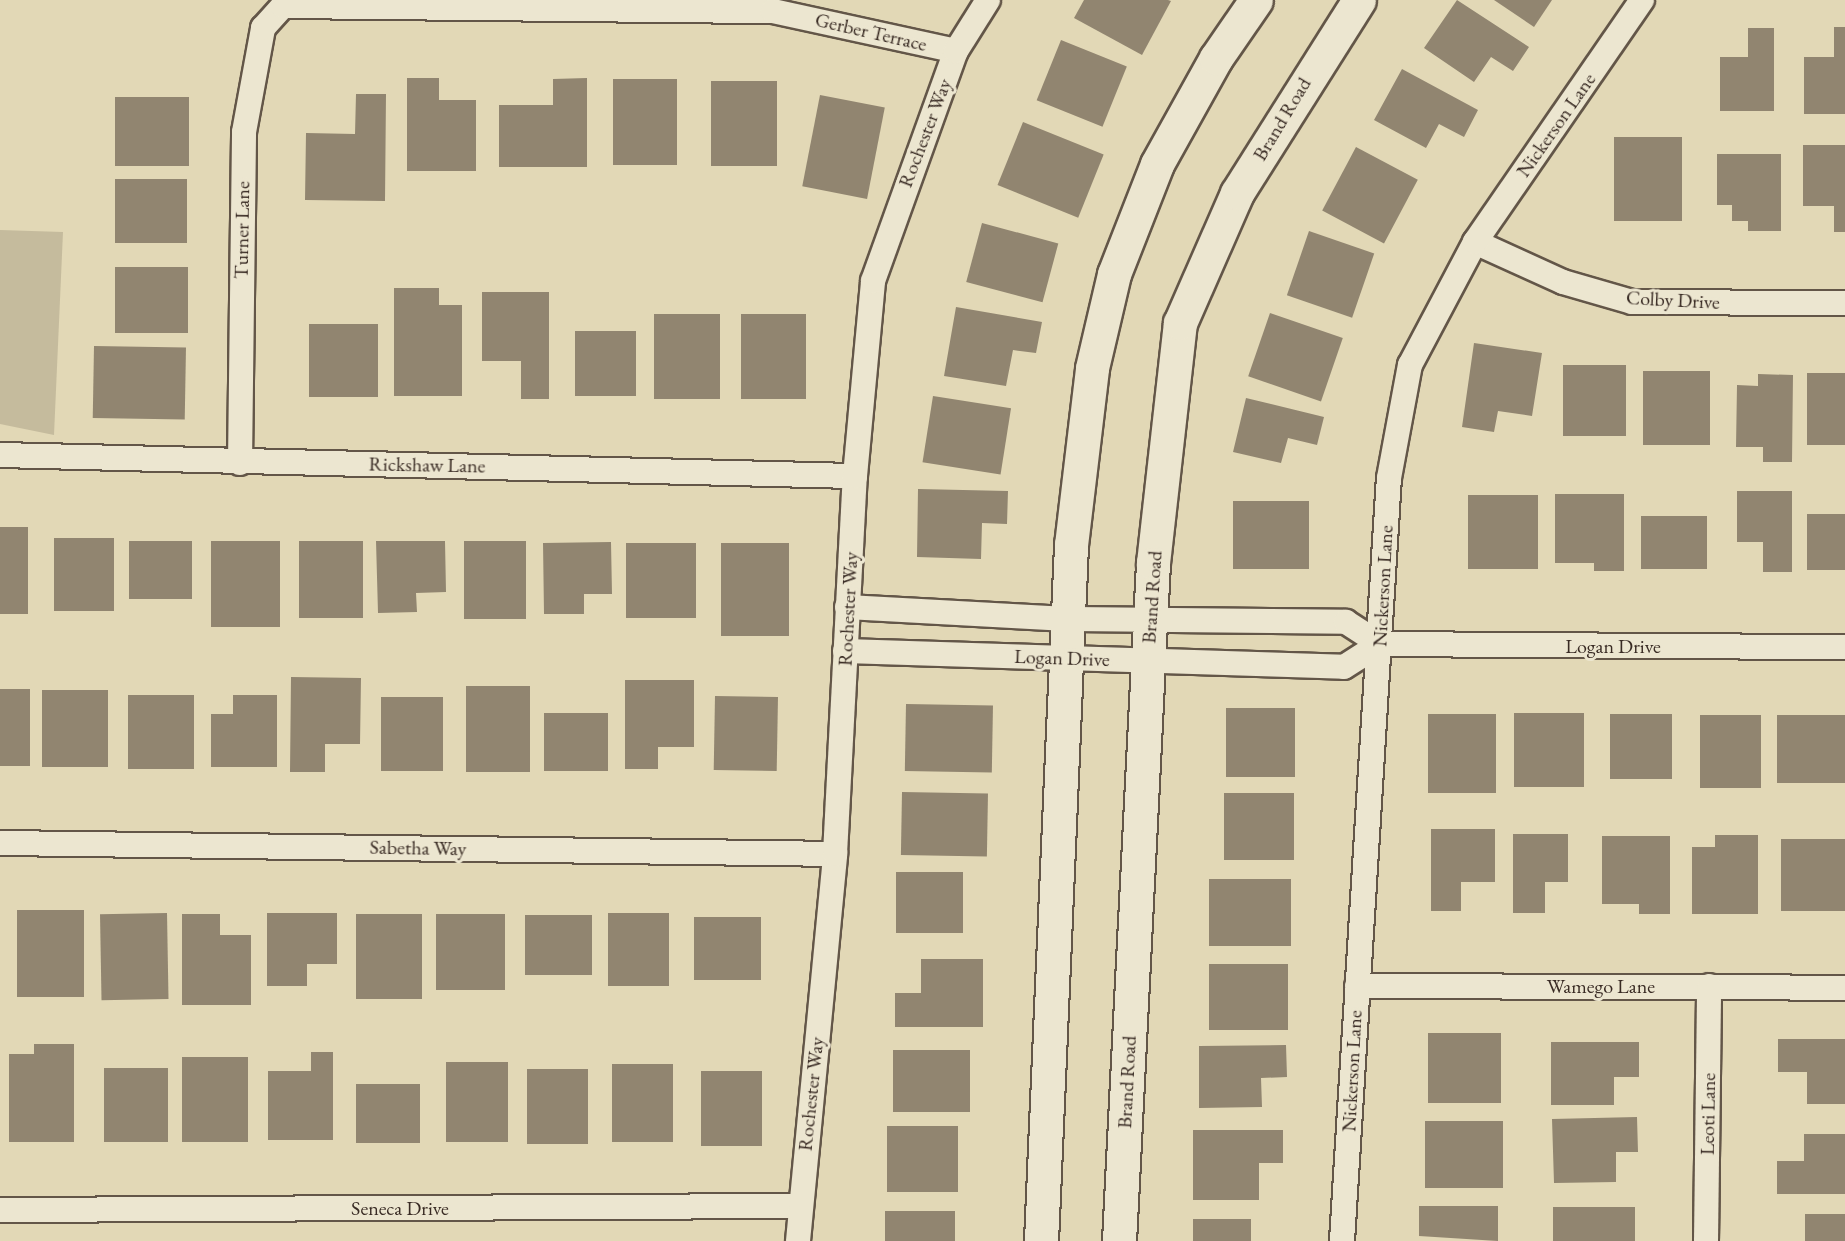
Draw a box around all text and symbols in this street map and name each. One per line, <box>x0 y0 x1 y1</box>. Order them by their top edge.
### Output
street label: Gerber Terrace <box>813 8 929 56</box>
street label: Nickerson Lane <box>1511 68 1601 182</box>
street label: Brand Road <box>1248 73 1316 165</box>
street label: Rochester Way <box>893 75 957 191</box>
street label: Turner Lane <box>229 181 255 279</box>
street label: Colby Drive <box>1625 286 1721 314</box>
street label: Rickshaw Lane <box>368 452 486 478</box>
street label: Nickerson Lane <box>1368 525 1398 647</box>
street label: Brand Road <box>1137 550 1167 644</box>
street label: Rochester Way <box>833 551 863 667</box>
street label: Logan Drive <box>1565 634 1661 658</box>
street label: Logan Drive <box>1014 644 1110 672</box>
street label: Sabetha Way <box>369 835 467 861</box>
street label: Wamego Lane <box>1547 974 1655 998</box>
street label: Nickerson Lane <box>1337 1010 1367 1132</box>
street label: Brand Road <box>1113 1035 1141 1129</box>
street label: Rochester Way <box>793 1036 829 1152</box>
street label: Leoti Lane <box>1695 1073 1721 1155</box>
street label: Seneca Drive <box>351 1196 449 1220</box>

